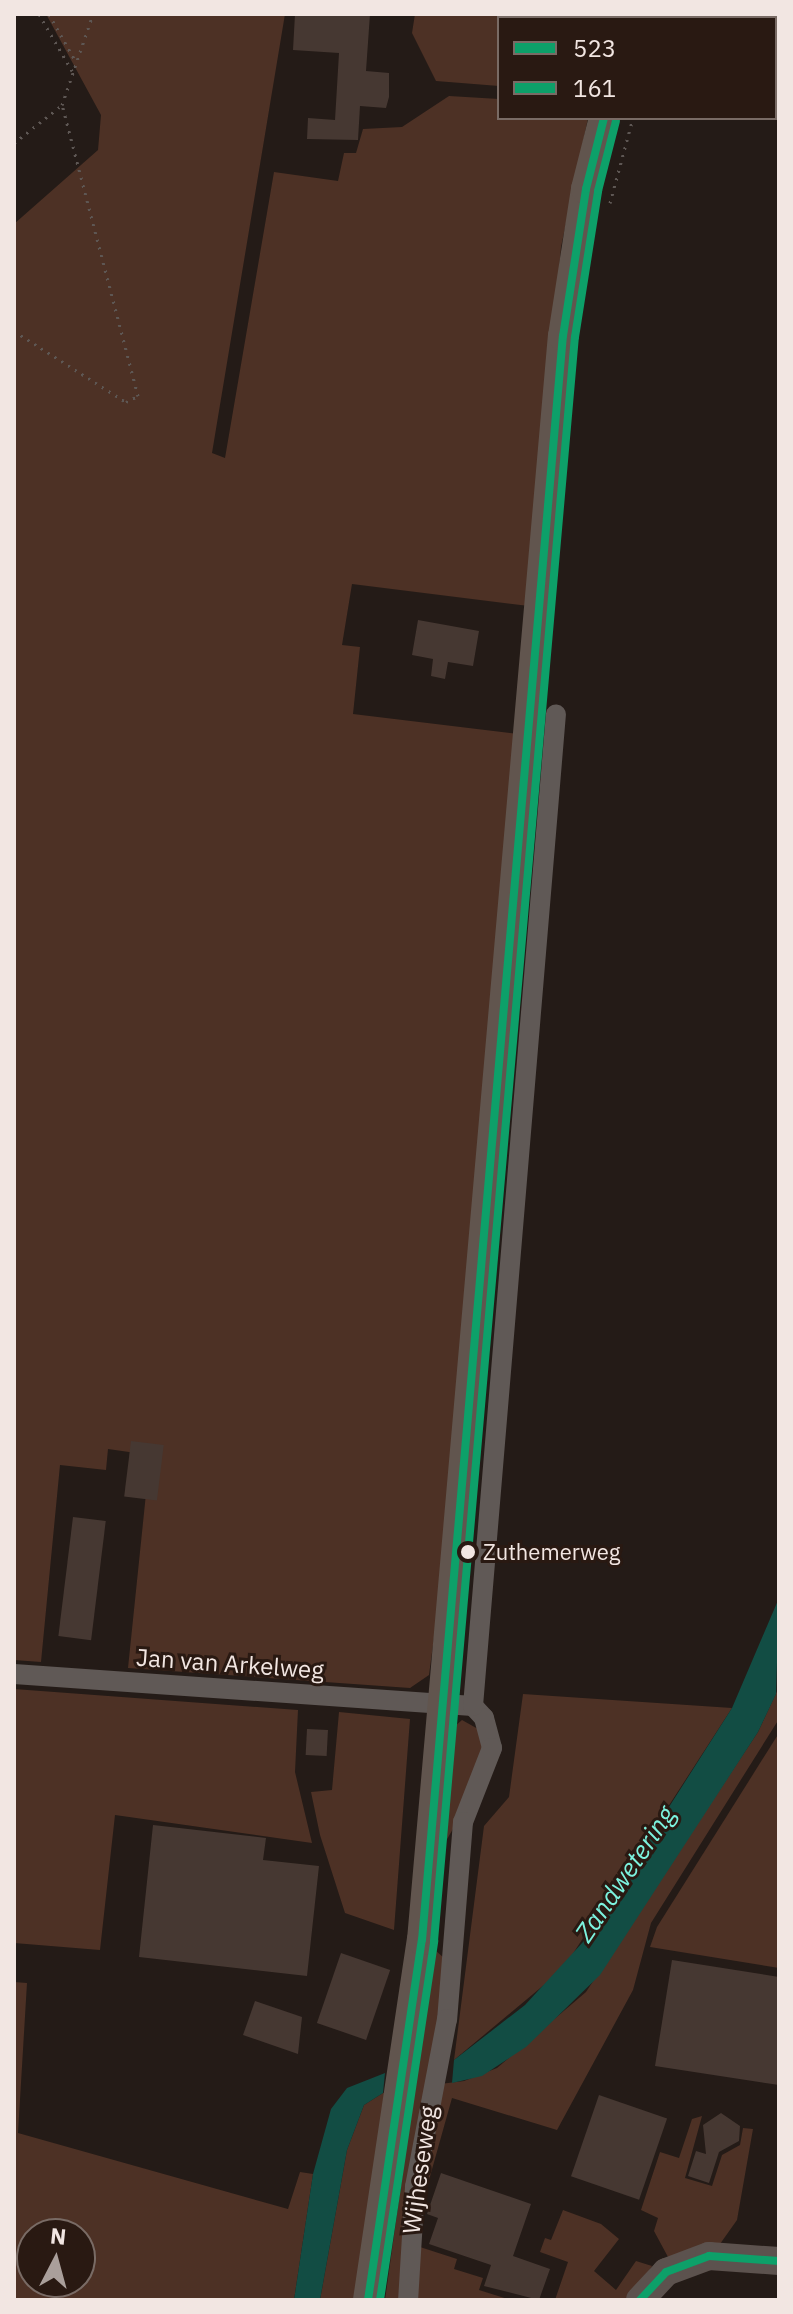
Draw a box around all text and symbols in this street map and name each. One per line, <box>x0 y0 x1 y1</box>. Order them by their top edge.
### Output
legend <box>497 16 777 120</box>
text: 523 <box>573 32 616 64</box>
text: 161 <box>573 72 616 104</box>
place label: Zuthemerweg <box>483 1539 620 1565</box>
marker: Zuthemerweg <box>460 1544 476 1560</box>
street label: Jan van Arkelweg <box>135 1643 325 1685</box>
water label: Zandwetering <box>568 1800 682 1948</box>
street label: Wijheseweg <box>397 2104 443 2236</box>
north arrow <box>16 2218 96 2298</box>
text: N <box>49 2220 68 2251</box>

